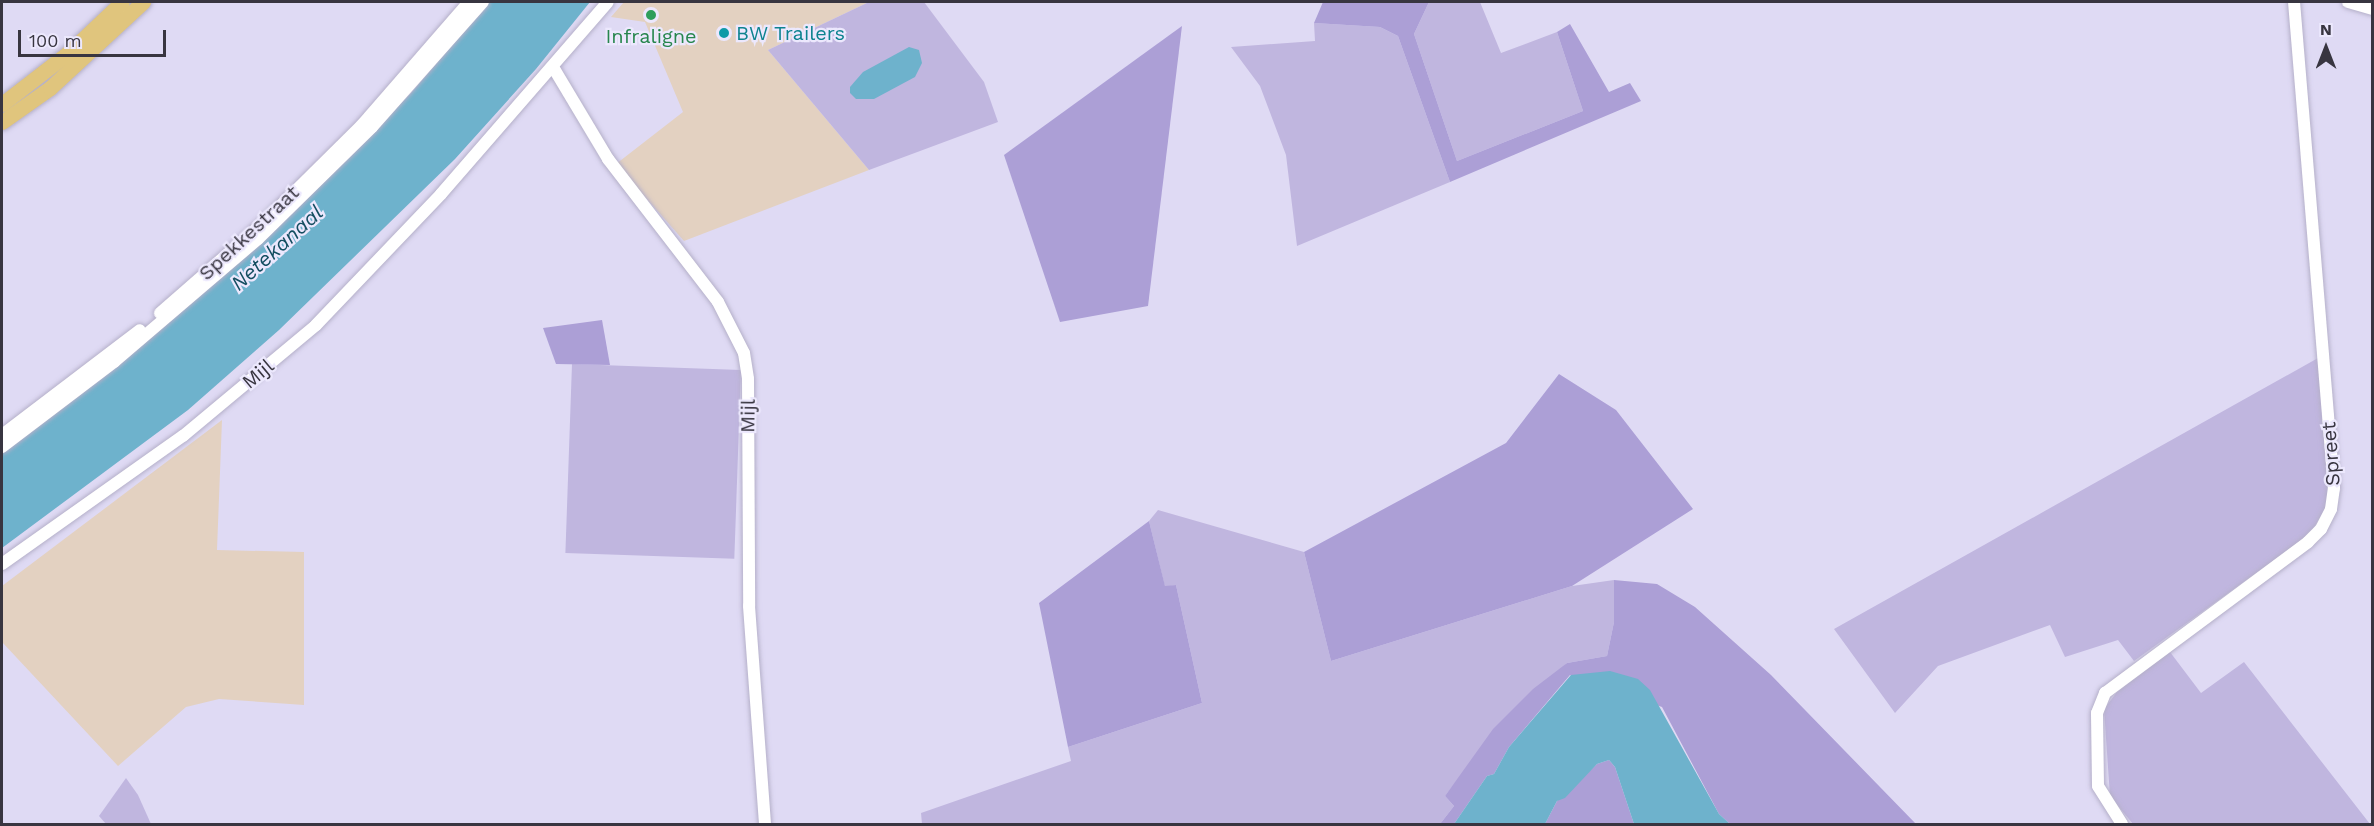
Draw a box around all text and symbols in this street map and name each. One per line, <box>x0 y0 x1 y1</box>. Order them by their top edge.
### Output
marker: Infraligne <box>644 8 658 22</box>
scale bar <box>21 18 170 56</box>
north arrow <box>2296 18 2356 78</box>
text: N <box>2320 20 2332 39</box>
place label: BW Trailers <box>736 21 846 45</box>
place label: Infraligne <box>605 24 697 48</box>
marker: BW Trailers <box>717 26 731 40</box>
text: 100 m <box>29 30 82 51</box>
street label: Spekkestraat <box>194 181 304 285</box>
water label: Netekanaal <box>226 200 328 296</box>
street label: Mijl <box>237 354 279 394</box>
street label: Mijl <box>736 399 760 433</box>
street label: Spreet <box>2317 421 2345 487</box>

